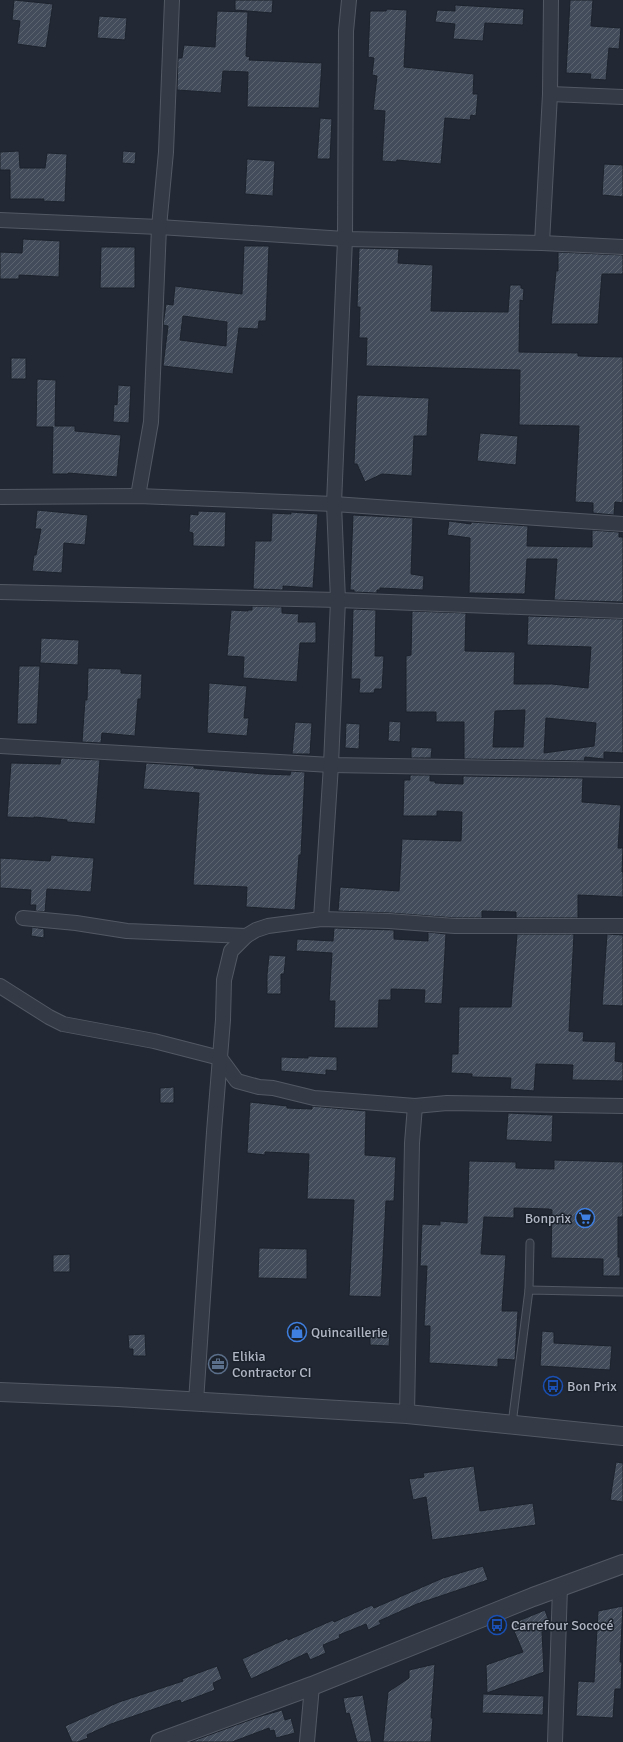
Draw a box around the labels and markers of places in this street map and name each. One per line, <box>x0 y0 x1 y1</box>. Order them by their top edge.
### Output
supermarket icon: Bonprix <box>574 1207 596 1229</box>
place label: Bonprix <box>525 1210 572 1227</box>
shop icon: Quincaillerie <box>286 1321 308 1343</box>
place label: Quincaillerie <box>311 1324 388 1341</box>
place label: Elikia Contractor CI <box>232 1348 312 1381</box>
office icon: Elikia Contractor CI <box>207 1353 229 1375</box>
bus stop icon: Bon Prix <box>542 1375 564 1397</box>
place label: Bon Prix <box>567 1378 617 1395</box>
bus stop icon: Carrefour Sococé <box>486 1614 508 1636</box>
place label: Carrefour Sococé <box>511 1617 614 1634</box>

